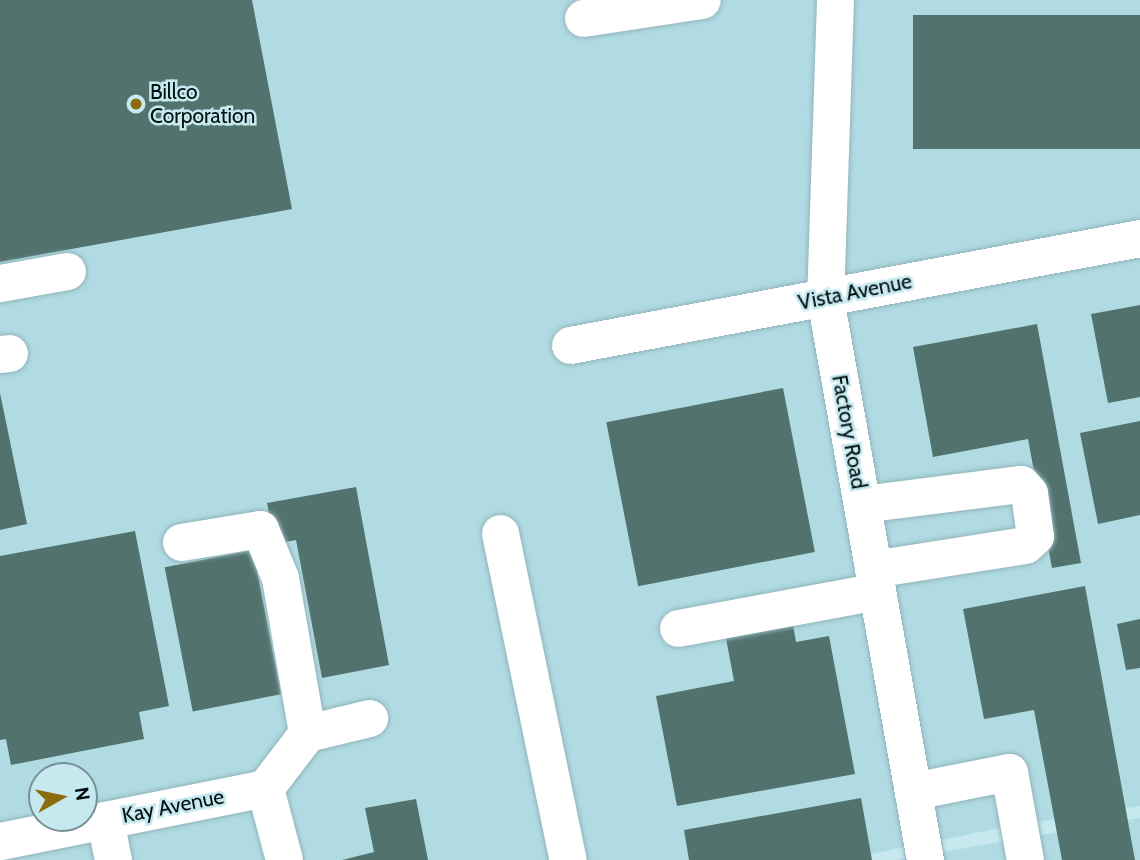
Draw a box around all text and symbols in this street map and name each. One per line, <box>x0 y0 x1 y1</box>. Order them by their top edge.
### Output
place label: Billco Corporation <box>150 79 255 129</box>
marker: Billco Corporation <box>128 96 144 112</box>
street label: Vista Avenue <box>796 269 914 315</box>
street label: Factory Road <box>827 373 871 491</box>
north arrow <box>28 762 98 832</box>
street label: Kay Avenue <box>120 784 226 828</box>
text: N <box>70 786 95 802</box>

